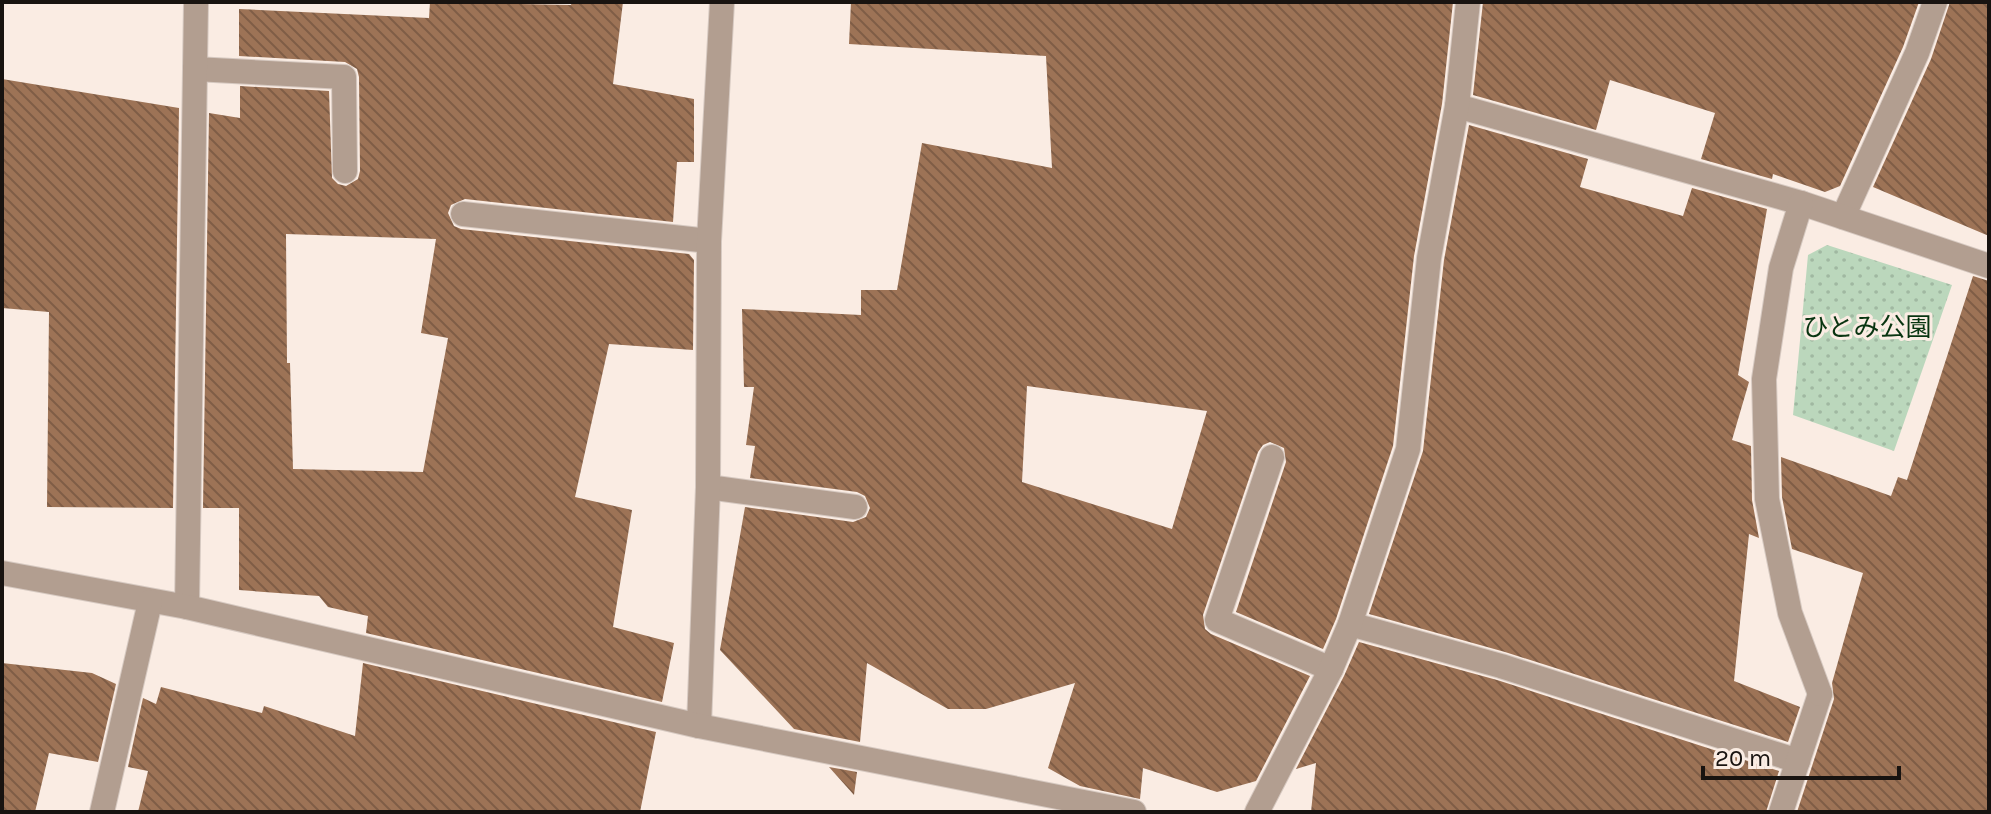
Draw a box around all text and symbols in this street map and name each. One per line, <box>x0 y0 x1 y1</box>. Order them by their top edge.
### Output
park label: ひとみ公園 <box>1802 312 1932 343</box>
scale bar <box>1703 730 1899 780</box>
text: 20 m <box>1715 744 1771 772</box>

